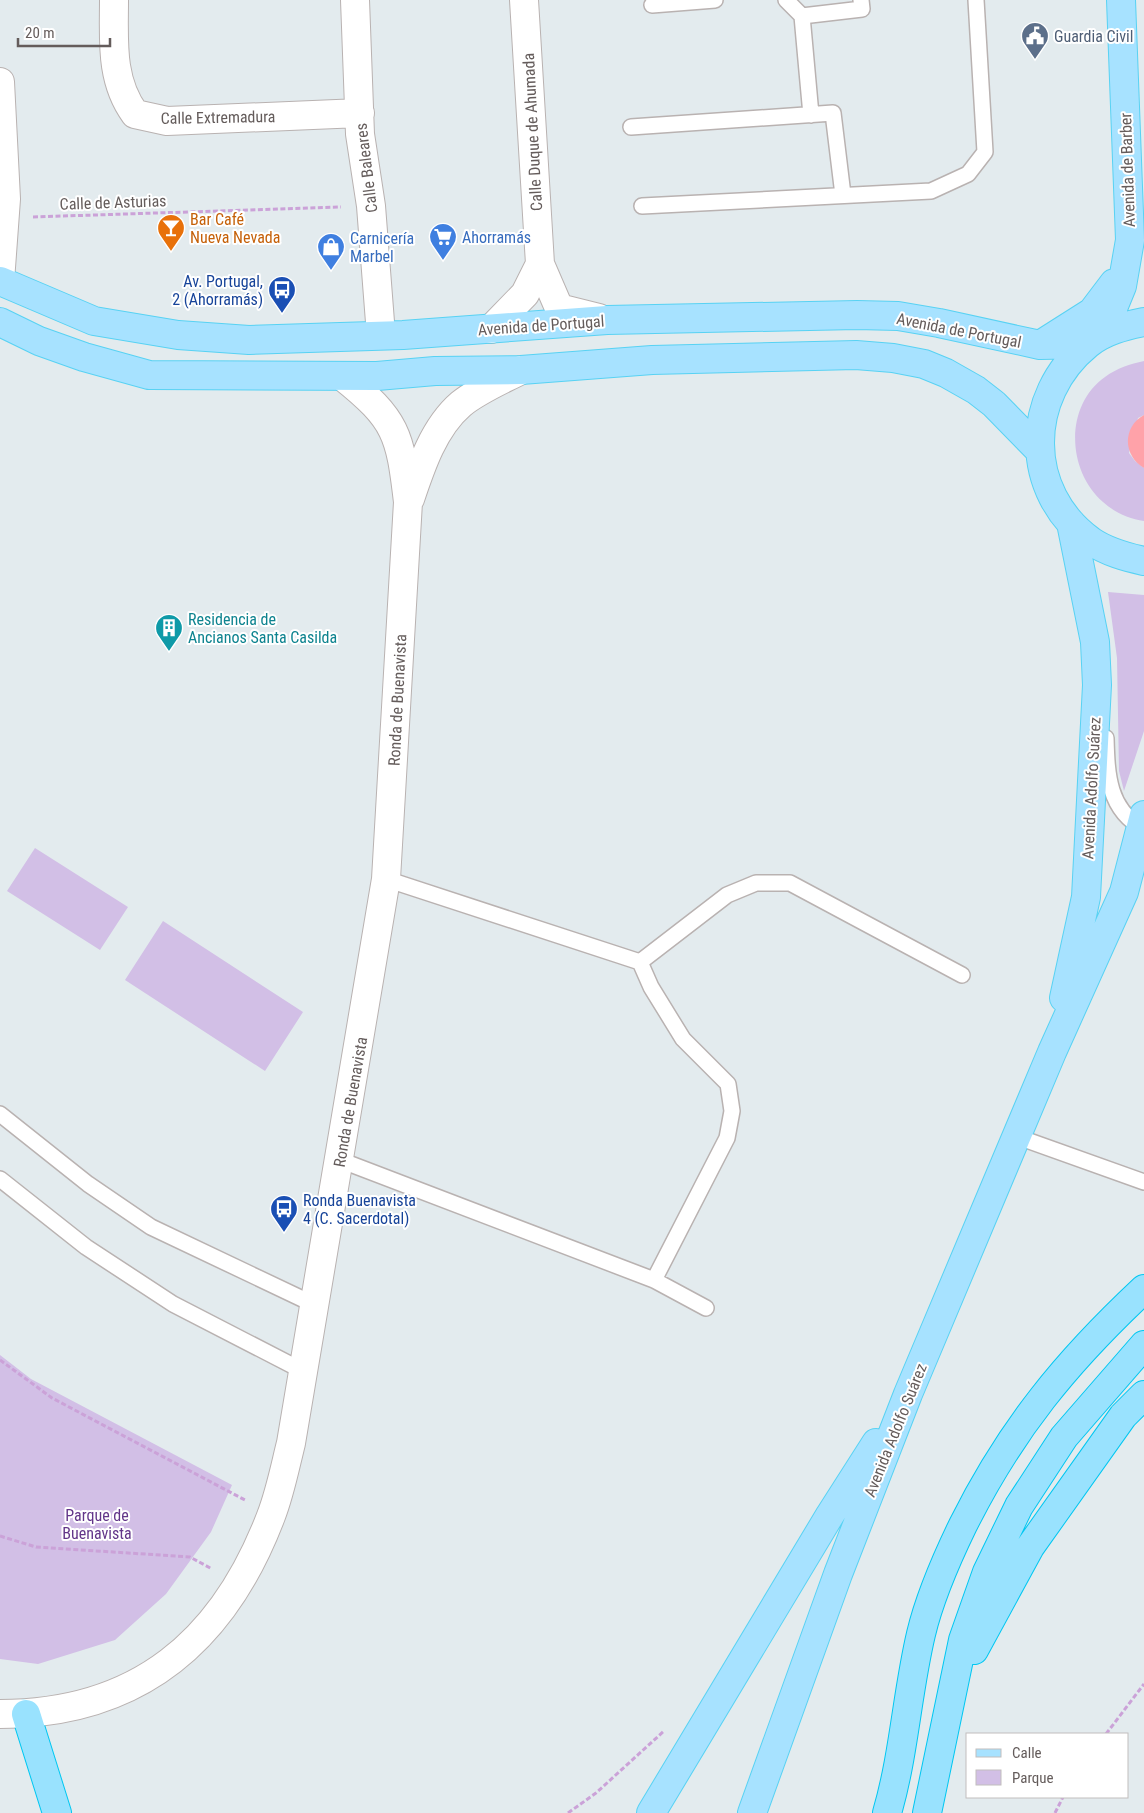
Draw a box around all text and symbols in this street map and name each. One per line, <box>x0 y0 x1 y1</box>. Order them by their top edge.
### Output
scale bar <box>18 15 110 47</box>
public building icon: Guardia Civil <box>1020 21 1050 60</box>
text: 20 m <box>25 24 55 42</box>
place label: Guardia Civil <box>1054 27 1133 46</box>
street label: Calle Duque de Ahumada <box>519 53 546 211</box>
street label: Calle Extremadura <box>160 107 276 128</box>
street label: Avenida de Barber <box>1116 112 1139 227</box>
street label: Calle Baleares <box>352 122 381 214</box>
street label: Calle de Asturias <box>59 191 167 214</box>
place label: Bar Café Nueva Nevada <box>190 210 280 247</box>
bar icon: Bar Café Nueva Nevada <box>156 213 186 252</box>
supermarket icon: Ahorramás <box>428 222 458 261</box>
place label: Ahorramás <box>462 228 531 247</box>
place label: Carnicería Marbel <box>350 229 414 266</box>
shop icon: Carnicería Marbel <box>316 232 346 271</box>
place label: Av. Portugal, 2 (Ahorramás) <box>172 272 263 309</box>
bus stop icon: Av. Portugal, 2 (Ahorramás) <box>267 275 297 314</box>
street label: Avenida de Portugal <box>895 309 1023 352</box>
street label: Avenida de Portugal <box>477 312 605 339</box>
place label: Residencia de Ancianos Santa Casilda <box>188 610 337 647</box>
building icon: Residencia de Ancianos Santa Casilda <box>154 613 184 652</box>
street label: Ronda de Buenavista <box>385 634 410 767</box>
street label: Avenida Adolfo Suárez <box>1078 716 1105 860</box>
street label: Ronda de Buenavista <box>330 1035 371 1169</box>
place label: Ronda Buenavista 4 (C. Sacerdotal) <box>303 1191 416 1228</box>
bus stop icon: Ronda Buenavista 4 (C. Sacerdotal) <box>269 1194 299 1233</box>
street label: Avenida Adolfo Suárez <box>860 1361 931 1500</box>
park label: Parque de Buenavista <box>62 1506 132 1543</box>
legend <box>966 1733 1129 1798</box>
text: Calle <box>1012 1744 1042 1762</box>
text: Parque <box>1012 1769 1054 1787</box>

